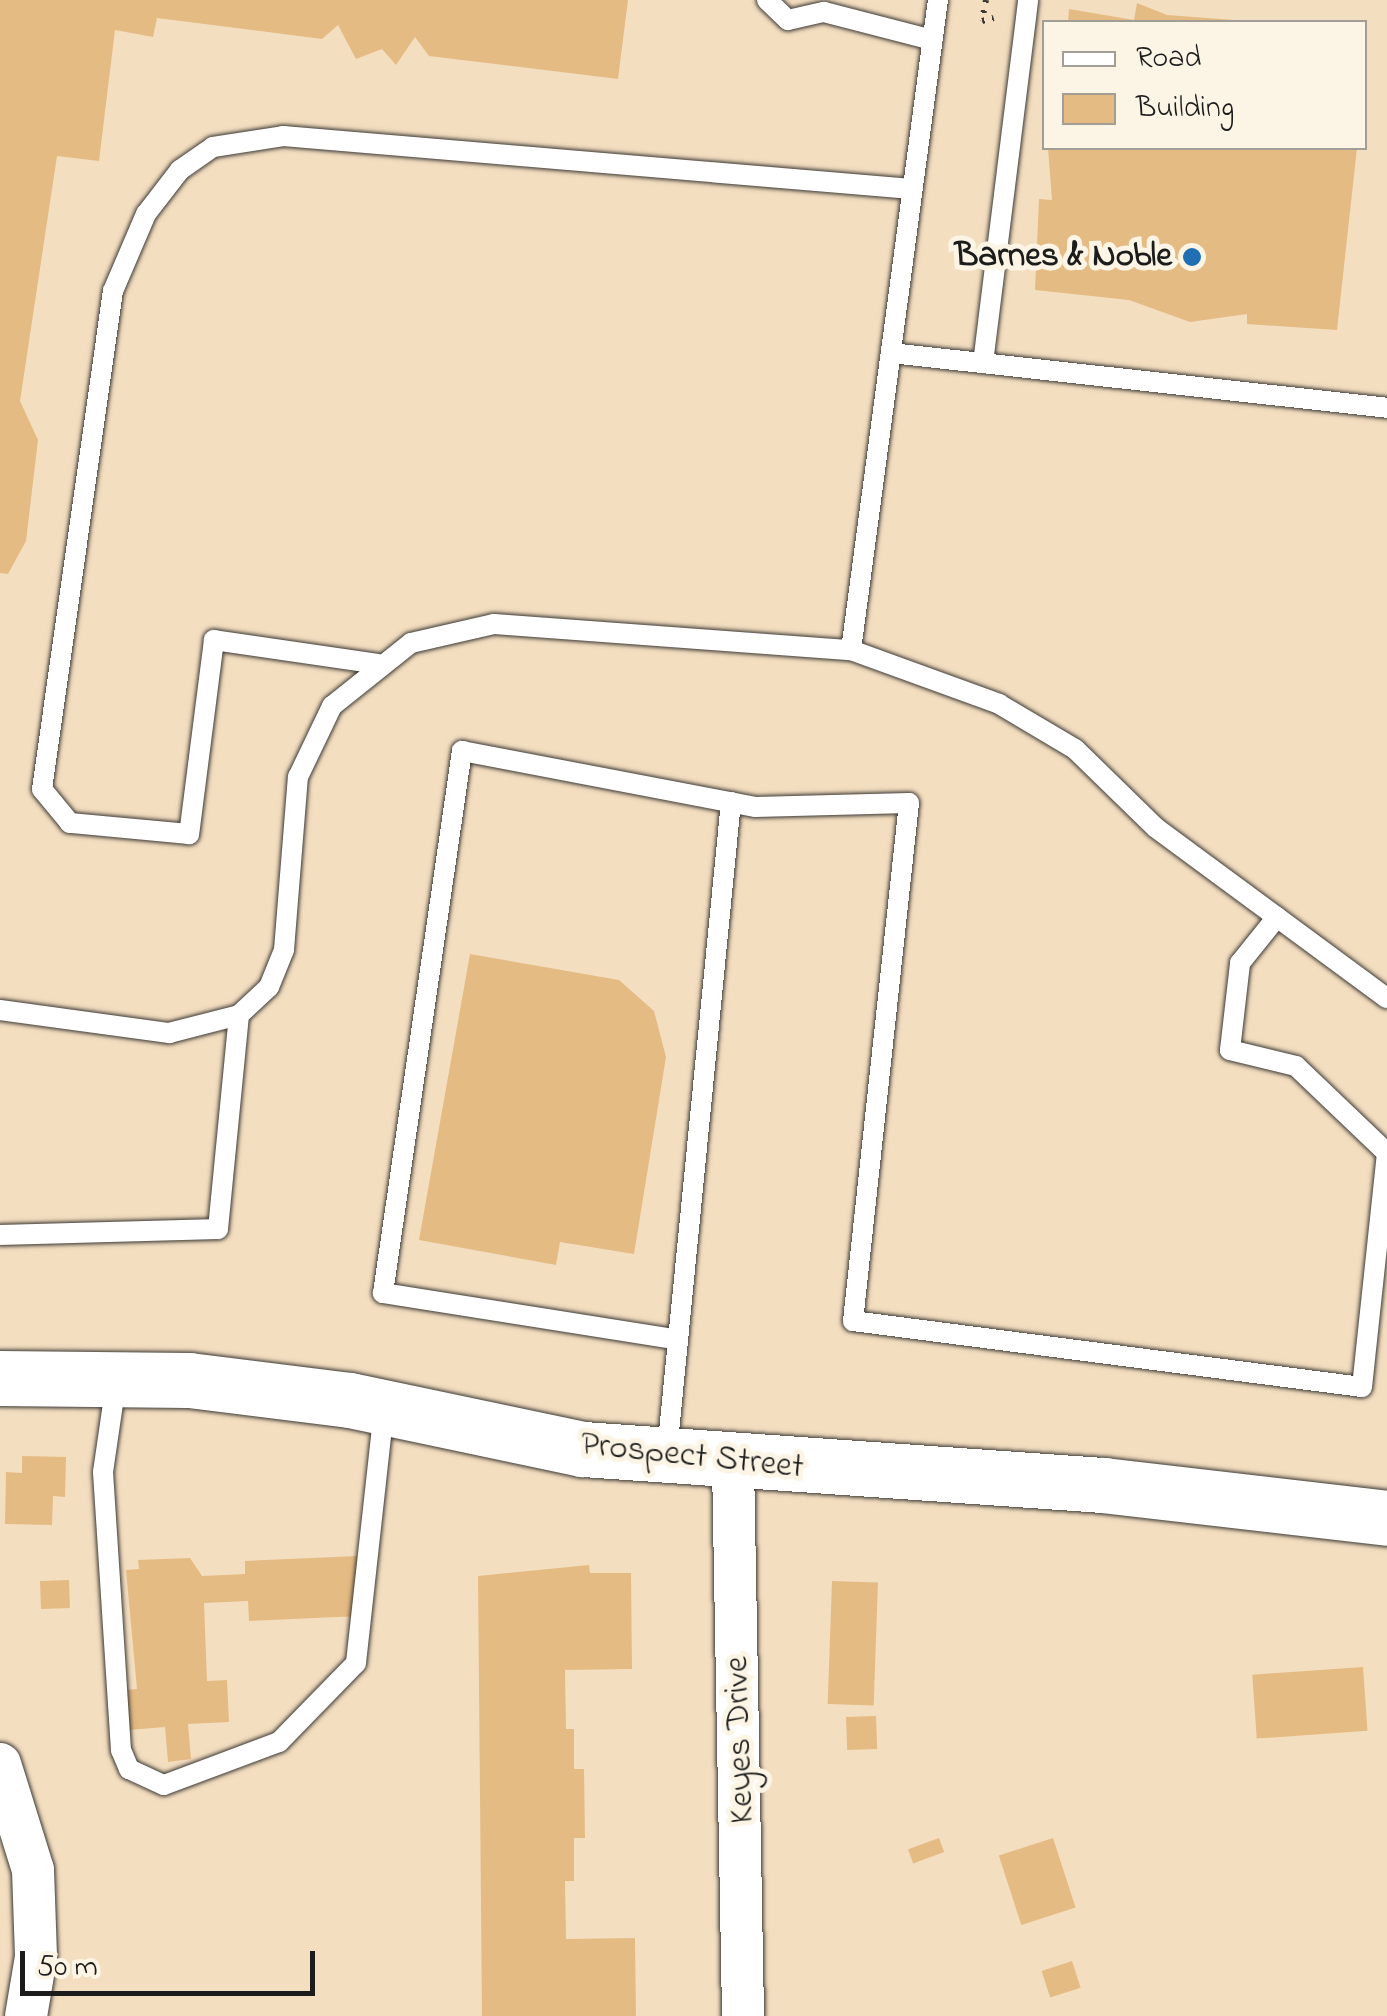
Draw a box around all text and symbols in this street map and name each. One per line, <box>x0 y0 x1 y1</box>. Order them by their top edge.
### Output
legend <box>1042 20 1367 150</box>
text: Road <box>1136 37 1201 81</box>
text: Building <box>1136 87 1234 131</box>
place label: Barnes & Noble <box>955 236 1172 278</box>
marker: Barnes & Noble <box>1181 246 1203 268</box>
street label: Prospect Street <box>578 1424 806 1490</box>
street label: Keyes Drive <box>717 1656 765 1824</box>
scale bar <box>25 1931 320 1993</box>
text: 50 m <box>37 1946 98 1990</box>

